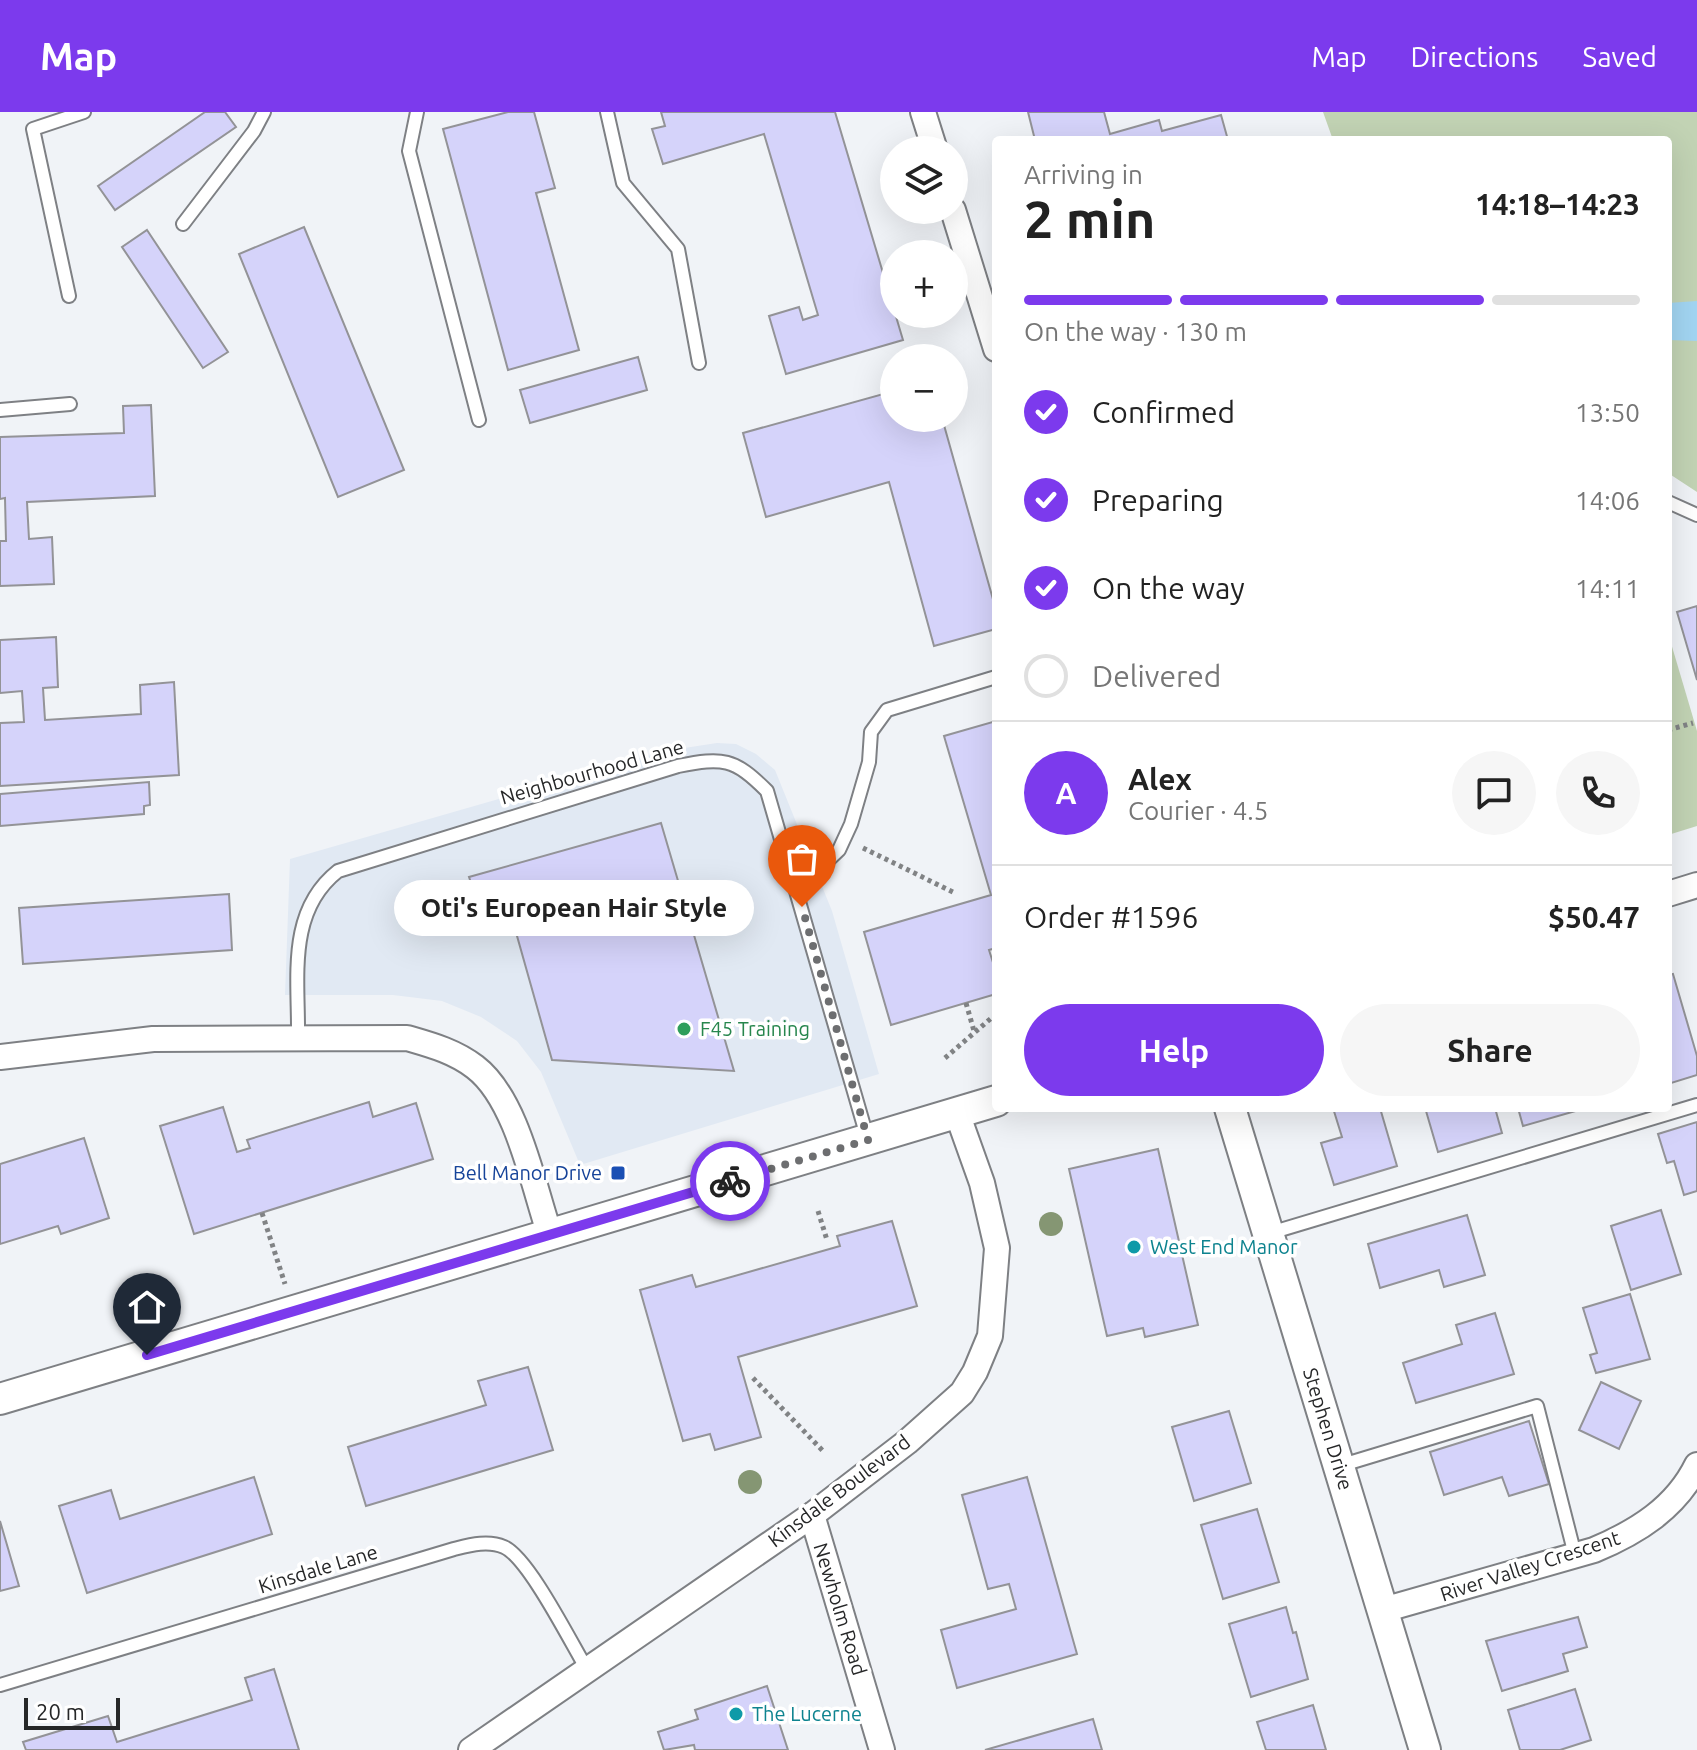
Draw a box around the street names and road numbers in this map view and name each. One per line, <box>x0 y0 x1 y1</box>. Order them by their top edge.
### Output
street label: Neighbourhood Lane <box>498 734 686 809</box>
street label: Stephen Drive <box>1299 1365 1358 1493</box>
street label: Kinsdale Boulevard <box>763 1430 914 1551</box>
street label: River Valley Crescent <box>1437 1526 1623 1605</box>
street label: Kinsdale Lane <box>256 1539 380 1598</box>
street label: Newholm Road <box>809 1540 872 1678</box>

